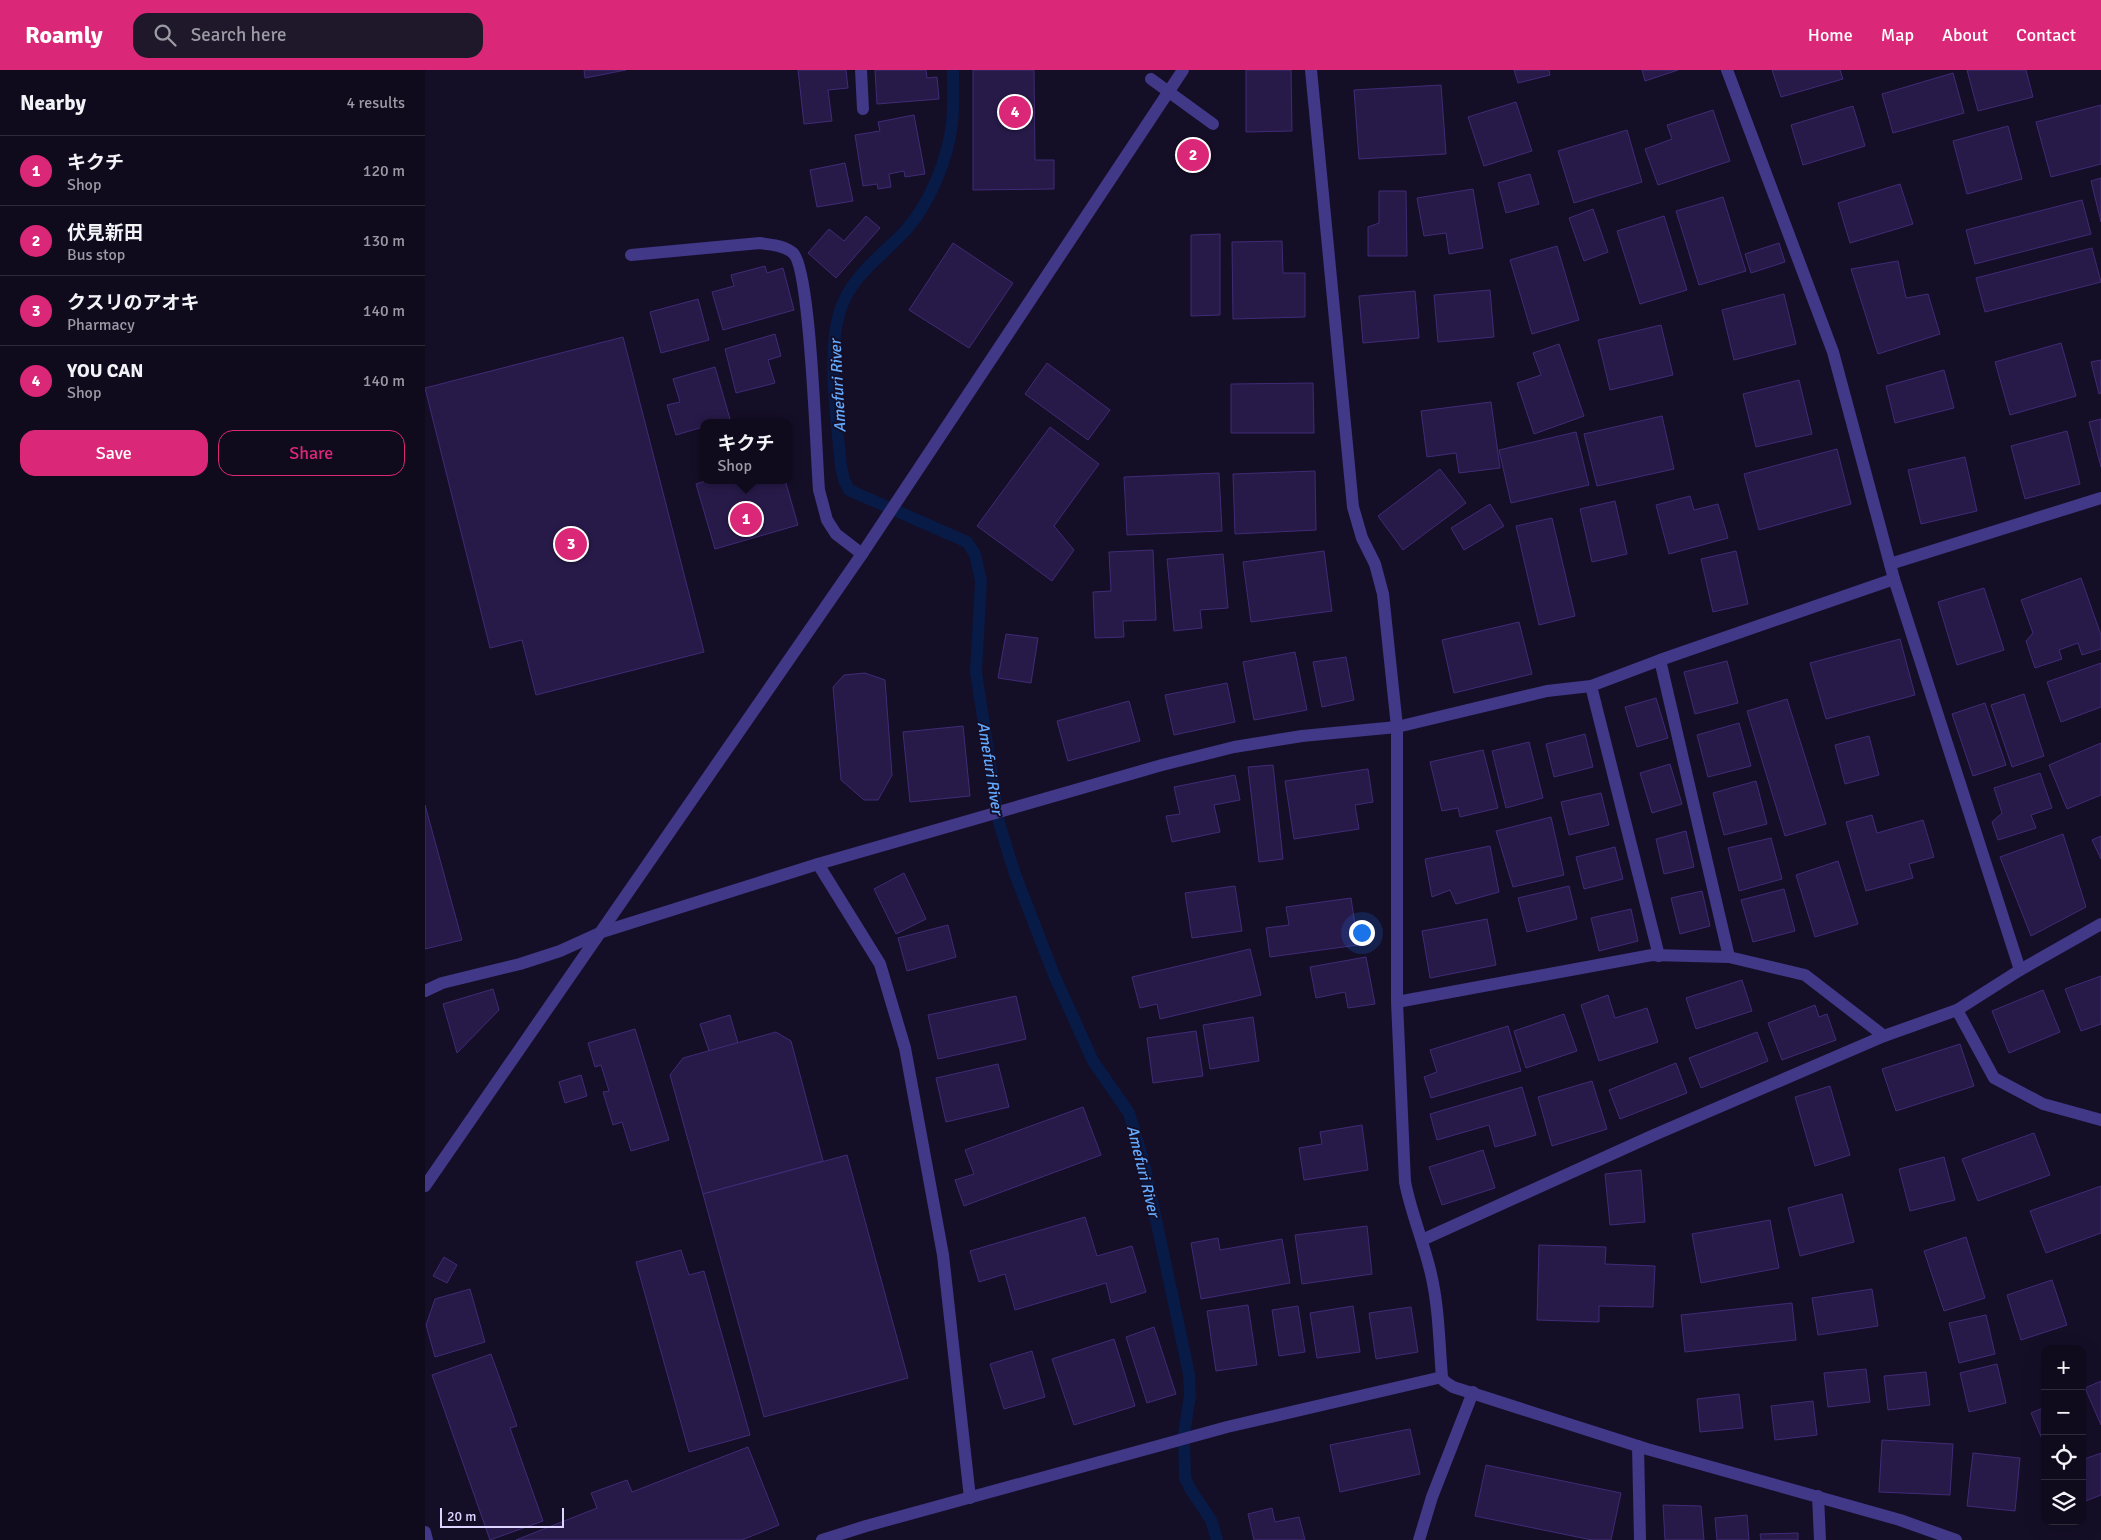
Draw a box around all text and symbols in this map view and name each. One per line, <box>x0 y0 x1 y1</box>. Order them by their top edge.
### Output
search box <box>133 13 483 58</box>
text: Roamly <box>25 20 103 50</box>
icon: search <box>151 21 179 49</box>
text: Search here <box>191 23 287 47</box>
text: Home <box>1808 24 1853 46</box>
text: Map <box>1881 24 1914 46</box>
text: About <box>1942 24 1988 46</box>
text: Contact <box>2016 24 2076 46</box>
text: Nearby <box>20 90 86 116</box>
text: 4 results <box>346 93 405 113</box>
pin: 4 <box>999 93 1031 131</box>
pin: 2 <box>1177 136 1209 174</box>
text: キクチ <box>67 151 124 175</box>
text: 1 <box>32 161 40 181</box>
text: 120 m <box>363 161 405 181</box>
text: Shop <box>67 175 101 195</box>
text: 伏見新田 <box>67 221 143 245</box>
text: 2 <box>32 231 40 251</box>
text: 130 m <box>363 231 405 251</box>
text: Bus stop <box>67 245 125 265</box>
text: クスリのアオキ <box>67 291 199 315</box>
text: 3 <box>32 301 40 321</box>
text: 140 m <box>363 301 405 321</box>
text: Pharmacy <box>67 315 135 335</box>
water label: Amefuri River <box>825 337 850 433</box>
text: YOU CAN <box>67 359 144 383</box>
text: 4 <box>32 371 40 391</box>
text: 140 m <box>363 371 405 391</box>
text: Shop <box>67 383 101 403</box>
popup <box>700 419 792 484</box>
button: Save <box>20 430 208 476</box>
button: Share <box>218 430 405 476</box>
text: キクチ <box>717 432 775 456</box>
text: Shop <box>717 456 752 476</box>
pin: 1 <box>730 500 762 538</box>
pin: 3 <box>555 525 587 563</box>
water label: Amefuri River <box>973 720 1008 818</box>
your location <box>1349 920 1375 946</box>
water label: Amefuri River <box>1122 1123 1165 1221</box>
map controls <box>2041 1345 2086 1525</box>
button: + <box>2041 1345 2086 1390</box>
button: − <box>2041 1390 2086 1435</box>
button: locate <box>2041 1435 2086 1480</box>
button: layers <box>2041 1480 2086 1525</box>
scale bar <box>440 1505 564 1528</box>
text: 20 m <box>447 1508 476 1525</box>

